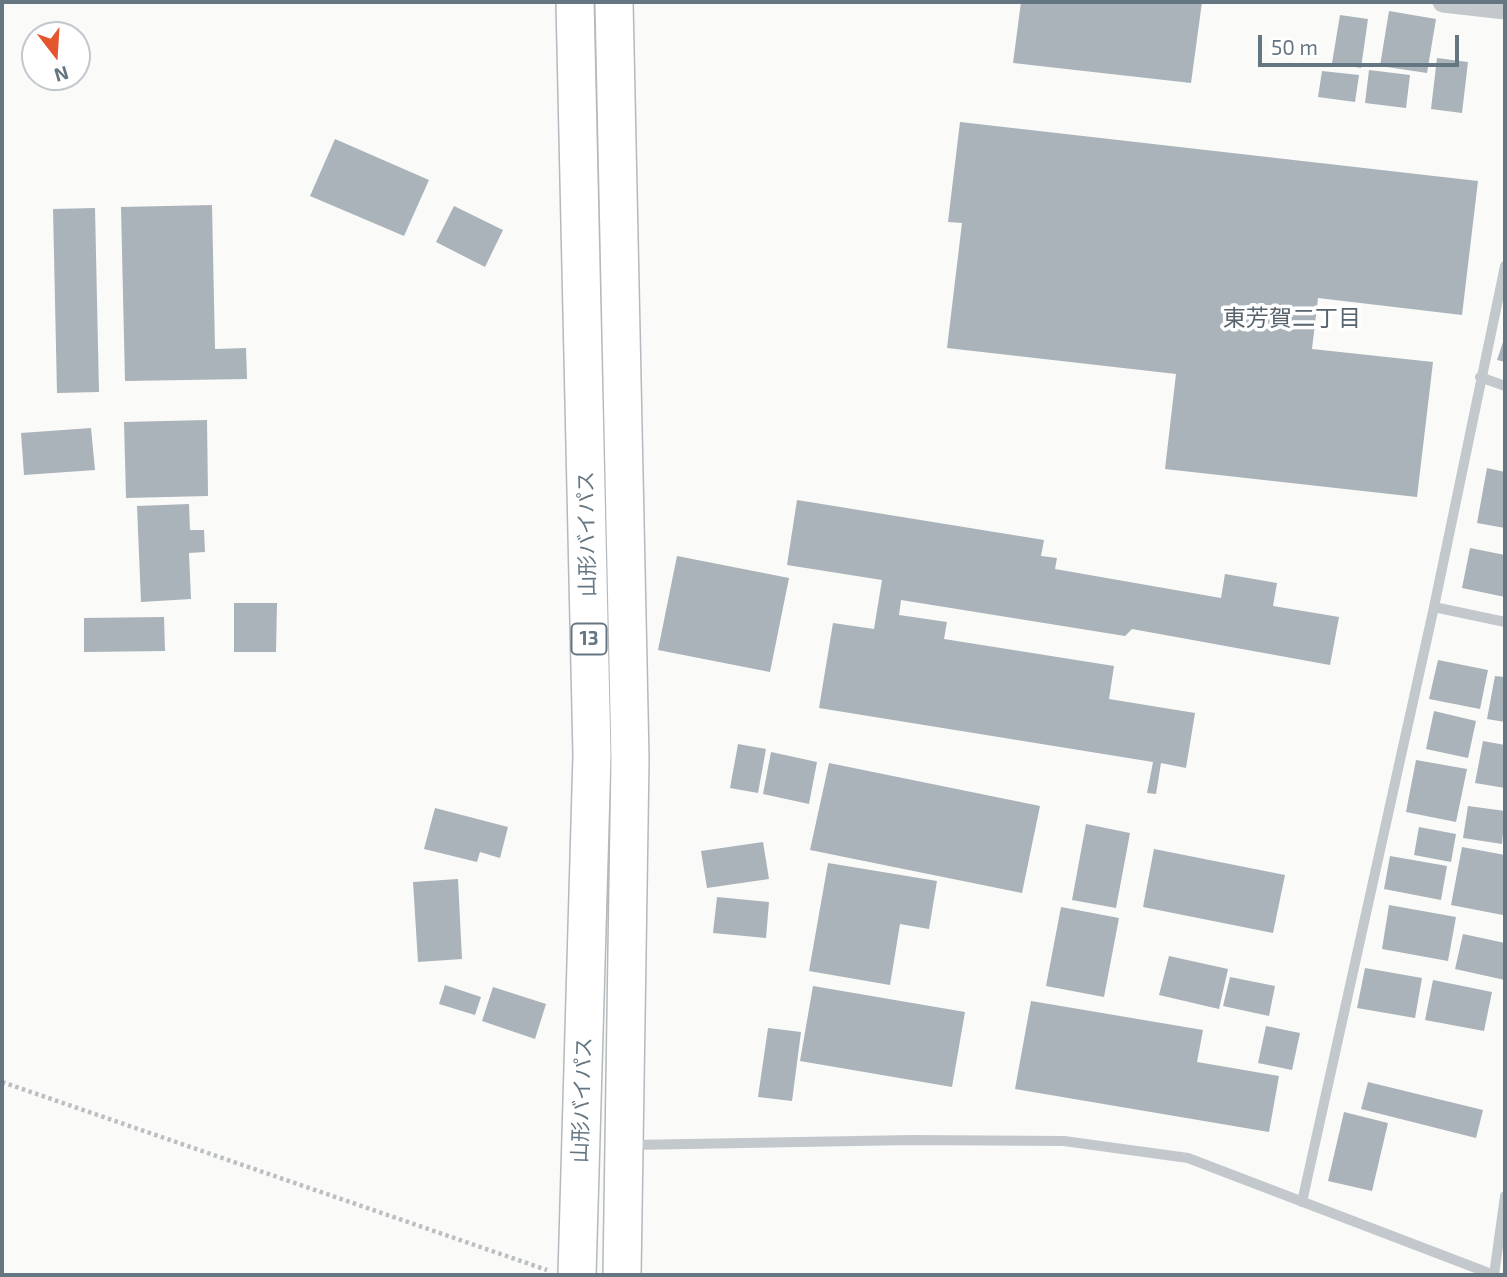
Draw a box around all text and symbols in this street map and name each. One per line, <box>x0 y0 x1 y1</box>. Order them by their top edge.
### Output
north arrow <box>21 21 91 91</box>
scale bar <box>1262 21 1463 65</box>
text: 50 m <box>1271 34 1318 59</box>
text: N <box>52 62 72 88</box>
district label: 東芳賀二丁目 <box>1223 304 1361 332</box>
street label: 山形バイパス <box>573 471 601 597</box>
road number: 13 <box>572 624 606 654</box>
street label: 山形バイパス <box>567 1037 597 1163</box>

